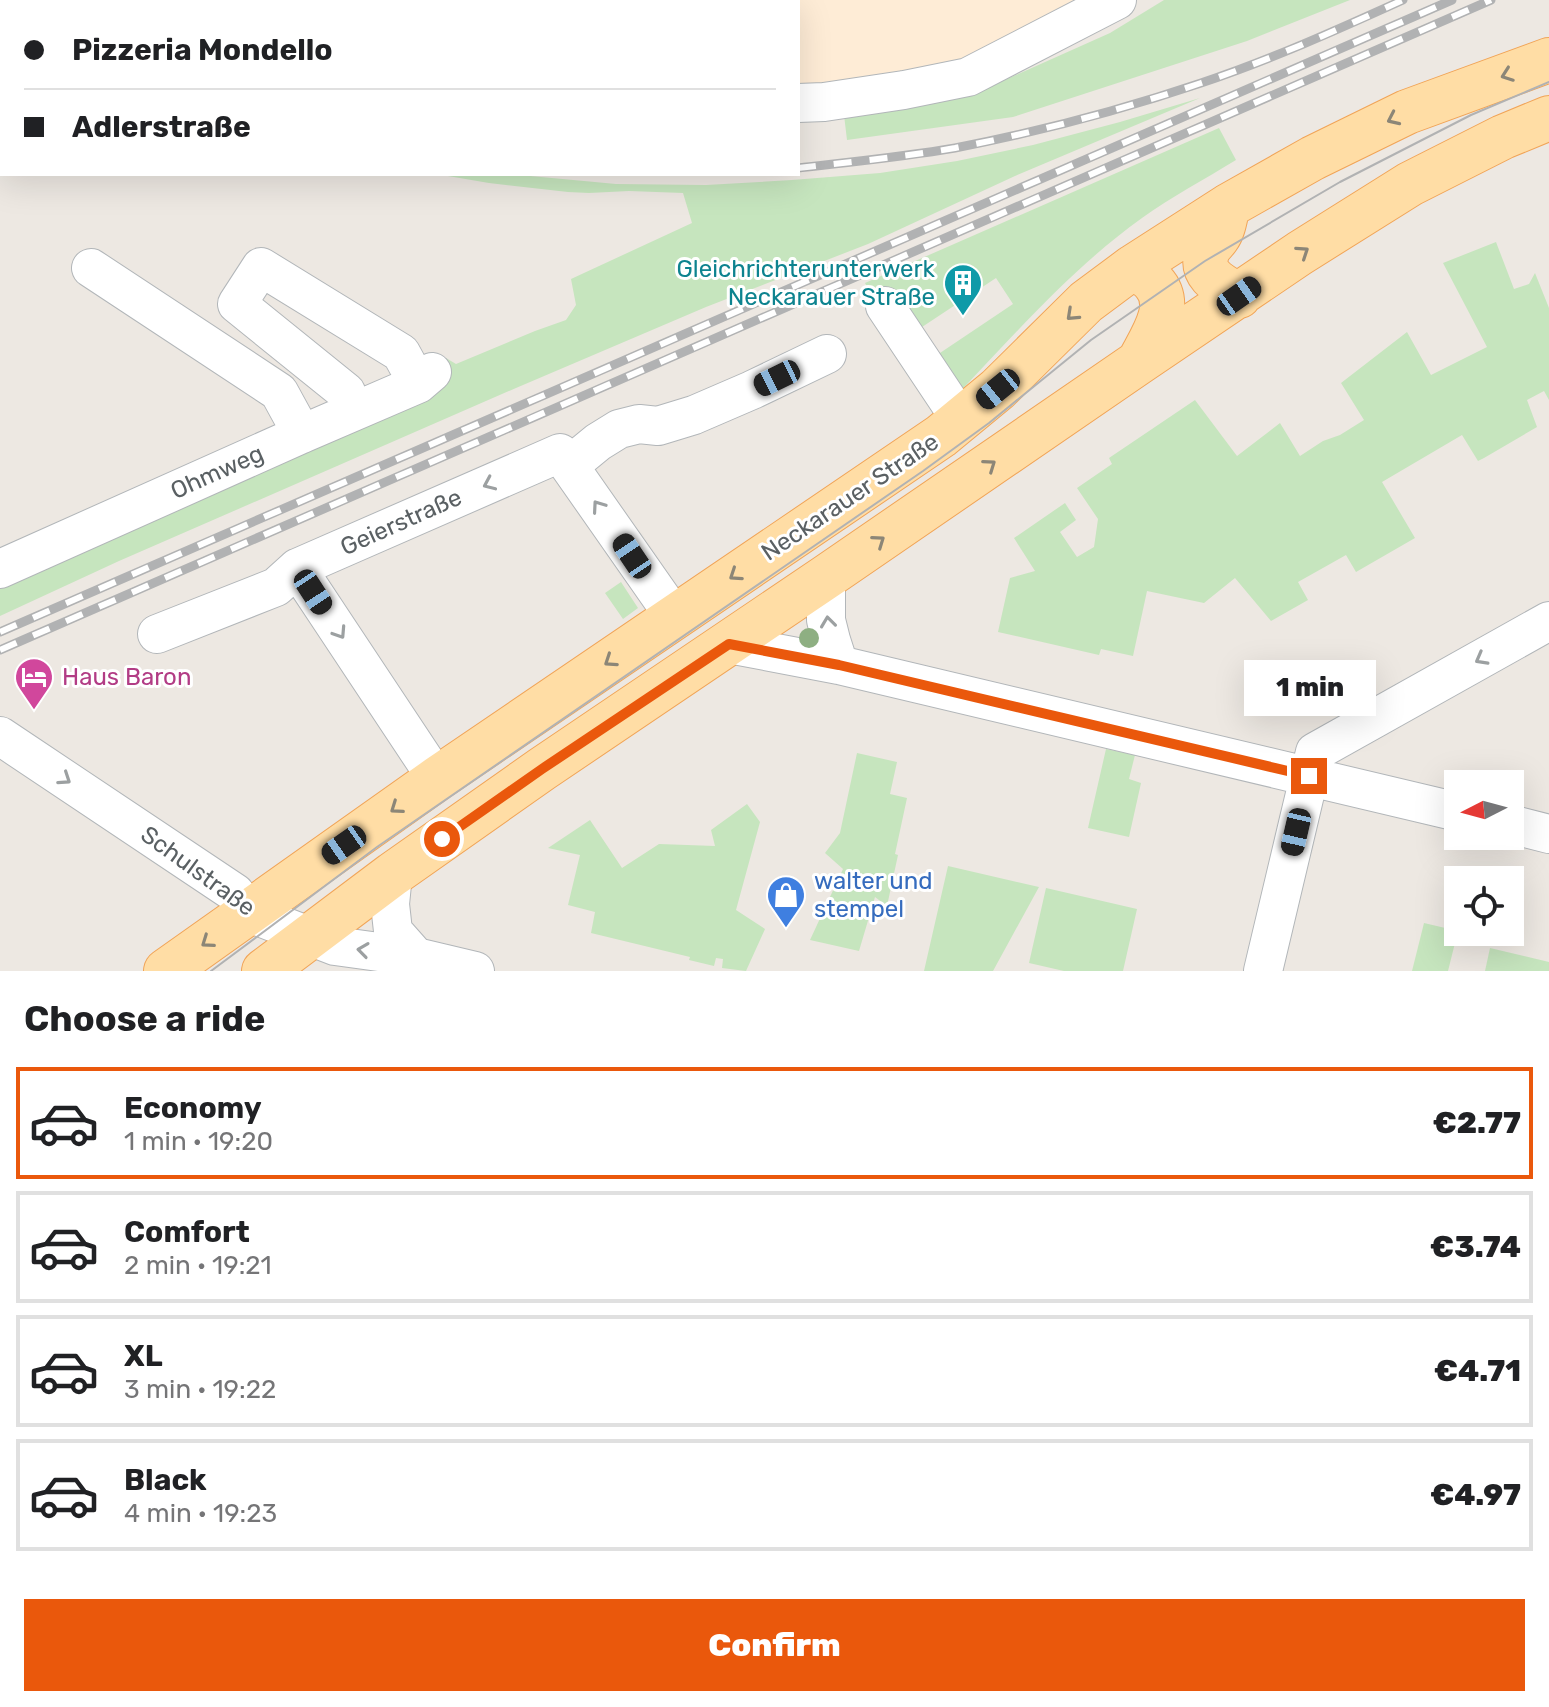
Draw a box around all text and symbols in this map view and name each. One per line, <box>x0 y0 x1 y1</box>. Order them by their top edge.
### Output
text: Pizzeria Mondello <box>72 32 333 68</box>
one-way arrow <box>1501 65 1515 82</box>
text: Adlerstraße <box>72 109 251 145</box>
one-way arrow <box>1387 109 1402 125</box>
one-way arrow <box>1295 246 1309 261</box>
place label: Gleichrichterunterwerk Neckarauer Straße <box>677 255 936 311</box>
building icon: Gleichrichterunterwerk Neckarauer Straße <box>942 262 984 317</box>
car <box>1212 272 1266 320</box>
one-way arrow <box>1067 306 1081 321</box>
car <box>750 357 804 399</box>
car <box>972 365 1024 413</box>
street label: Neckarauer Straße <box>756 427 944 567</box>
street label: Ohmweg <box>166 439 268 505</box>
one-way arrow <box>982 459 996 474</box>
one-way arrow <box>482 474 497 490</box>
street label: Geierstraße <box>336 483 466 561</box>
one-way arrow <box>593 501 608 515</box>
car <box>609 529 655 583</box>
one-way arrow <box>871 536 885 551</box>
car <box>290 565 336 619</box>
one-way arrow <box>730 565 744 580</box>
one-way arrow <box>820 615 837 629</box>
one-way arrow <box>331 624 346 639</box>
one-way arrow <box>1475 649 1490 665</box>
one-way arrow <box>604 651 618 666</box>
hotel icon: Haus Baron <box>13 656 55 711</box>
callout: 1 min <box>1243 660 1375 716</box>
place label: Haus Baron <box>62 663 191 691</box>
text: 1 min <box>1276 672 1344 703</box>
route end <box>1291 758 1327 794</box>
one-way arrow <box>56 769 70 784</box>
north arrow <box>1444 770 1524 850</box>
map controls <box>1444 770 1524 946</box>
one-way arrow <box>390 798 404 813</box>
car <box>1279 806 1313 858</box>
street label: Schulstraße <box>135 820 261 922</box>
car <box>317 821 371 869</box>
route start <box>424 821 460 857</box>
button: locate <box>1444 866 1524 946</box>
place label: walter und stempel <box>814 867 933 923</box>
shop icon: walter und stempel <box>765 874 807 929</box>
one-way arrow <box>202 932 216 947</box>
one-way arrow <box>356 942 369 959</box>
text: Choose a ride <box>24 997 265 1040</box>
icon: car <box>28 1087 100 1159</box>
text: Economy <box>124 1090 262 1126</box>
text: €2.77 <box>1433 1105 1521 1141</box>
text: 1 min · 19:20 <box>124 1126 273 1157</box>
icon: car <box>28 1211 100 1283</box>
text: Comfort <box>124 1214 250 1250</box>
text: €3.74 <box>1430 1229 1521 1265</box>
text: 2 min · 19:21 <box>124 1250 272 1281</box>
icon: car <box>28 1335 100 1407</box>
text: XL <box>124 1338 163 1374</box>
text: €4.71 <box>1434 1353 1521 1389</box>
text: 3 min · 19:22 <box>124 1374 276 1405</box>
icon: car <box>28 1459 100 1531</box>
text: Black <box>124 1462 207 1498</box>
text: €4.97 <box>1430 1477 1521 1513</box>
text: 4 min · 19:23 <box>124 1498 277 1529</box>
button: Confirm <box>24 1599 1525 1691</box>

